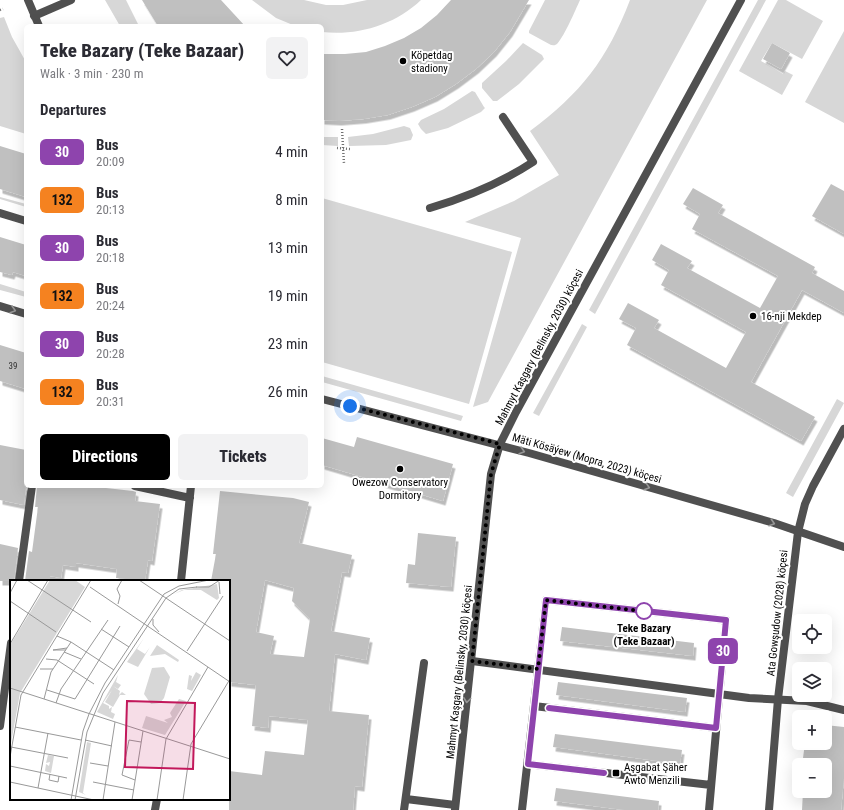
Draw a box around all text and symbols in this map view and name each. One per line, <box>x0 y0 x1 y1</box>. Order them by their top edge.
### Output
button: heart <box>266 37 308 79</box>
text: Teke Bazary (Teke Bazaar) <box>40 39 244 62</box>
place label: Köpetdag stadiony <box>411 49 452 75</box>
marker: Köpetdag stadiony <box>398 56 408 66</box>
text: Walk · 3 min · 230 m <box>40 66 144 81</box>
text: Departures <box>40 101 106 119</box>
text: Bus <box>96 136 119 154</box>
text: 4 min <box>275 143 308 161</box>
text: 30 <box>55 144 69 160</box>
text: 20:09 <box>96 154 125 169</box>
text: Bus <box>96 184 119 202</box>
text: 8 min <box>275 191 308 209</box>
text: 132 <box>51 192 73 208</box>
text: 20:13 <box>96 202 125 217</box>
text: Bus <box>96 232 119 250</box>
text: 13 min <box>268 239 308 257</box>
text: 30 <box>55 240 69 256</box>
text: 20:18 <box>96 250 125 265</box>
street label: Mahmyt Kaşgary (Belinsky, 2030) köçesi <box>493 267 586 427</box>
text: Bus <box>96 280 119 298</box>
text: 19 min <box>268 287 308 305</box>
text: 132 <box>51 288 73 304</box>
text: 20:24 <box>96 298 125 313</box>
one-way arrow <box>9 305 16 314</box>
place label: 16-nji Mekdep <box>761 310 822 323</box>
marker: 16-nji Mekdep <box>748 311 758 321</box>
text: Bus <box>96 328 119 346</box>
text: 23 min <box>268 335 308 353</box>
text: 30 <box>55 336 69 352</box>
text: 20:28 <box>96 346 125 361</box>
house number: 39 <box>9 361 17 371</box>
text: Bus <box>96 376 119 394</box>
text: 26 min <box>268 383 308 401</box>
text: 132 <box>51 384 73 400</box>
text: 20:31 <box>96 394 125 409</box>
your location <box>340 396 360 416</box>
street label: Mäti Kösäýew (Mopra, 2023) köçesi <box>511 431 663 486</box>
button: Directions <box>40 434 170 480</box>
button: Tickets <box>178 434 308 480</box>
one-way arrow <box>519 446 526 455</box>
marker: Owezow Conservatory Dormitory <box>395 464 405 474</box>
place label: Owezow Conservatory Dormitory <box>352 476 448 502</box>
one-way arrow <box>644 482 651 491</box>
one-way arrow <box>768 518 775 527</box>
street label: Ata Gowşudow (2028) köçesi <box>764 549 791 677</box>
inset map <box>10 580 230 800</box>
street label: Mahmyt Kaşgary (Belinsky, 2030) köçesi <box>444 584 475 760</box>
marker: Teke Bazary (Teke Bazaar) <box>635 602 653 620</box>
map controls <box>792 614 832 798</box>
button: locate <box>792 614 832 654</box>
place label: Teke Bazary (Teke Bazaar) <box>613 622 675 648</box>
line badge: 30 <box>705 638 741 664</box>
text: 30 <box>716 643 730 659</box>
button: layers <box>792 662 832 702</box>
one-way arrow <box>463 697 472 703</box>
button: + <box>792 710 832 750</box>
button: − <box>792 758 832 798</box>
place label: Aşgabat Şäher Awto Menzili <box>624 761 688 787</box>
marker: Aşgabat Şäher Awto Menzili <box>611 768 621 778</box>

